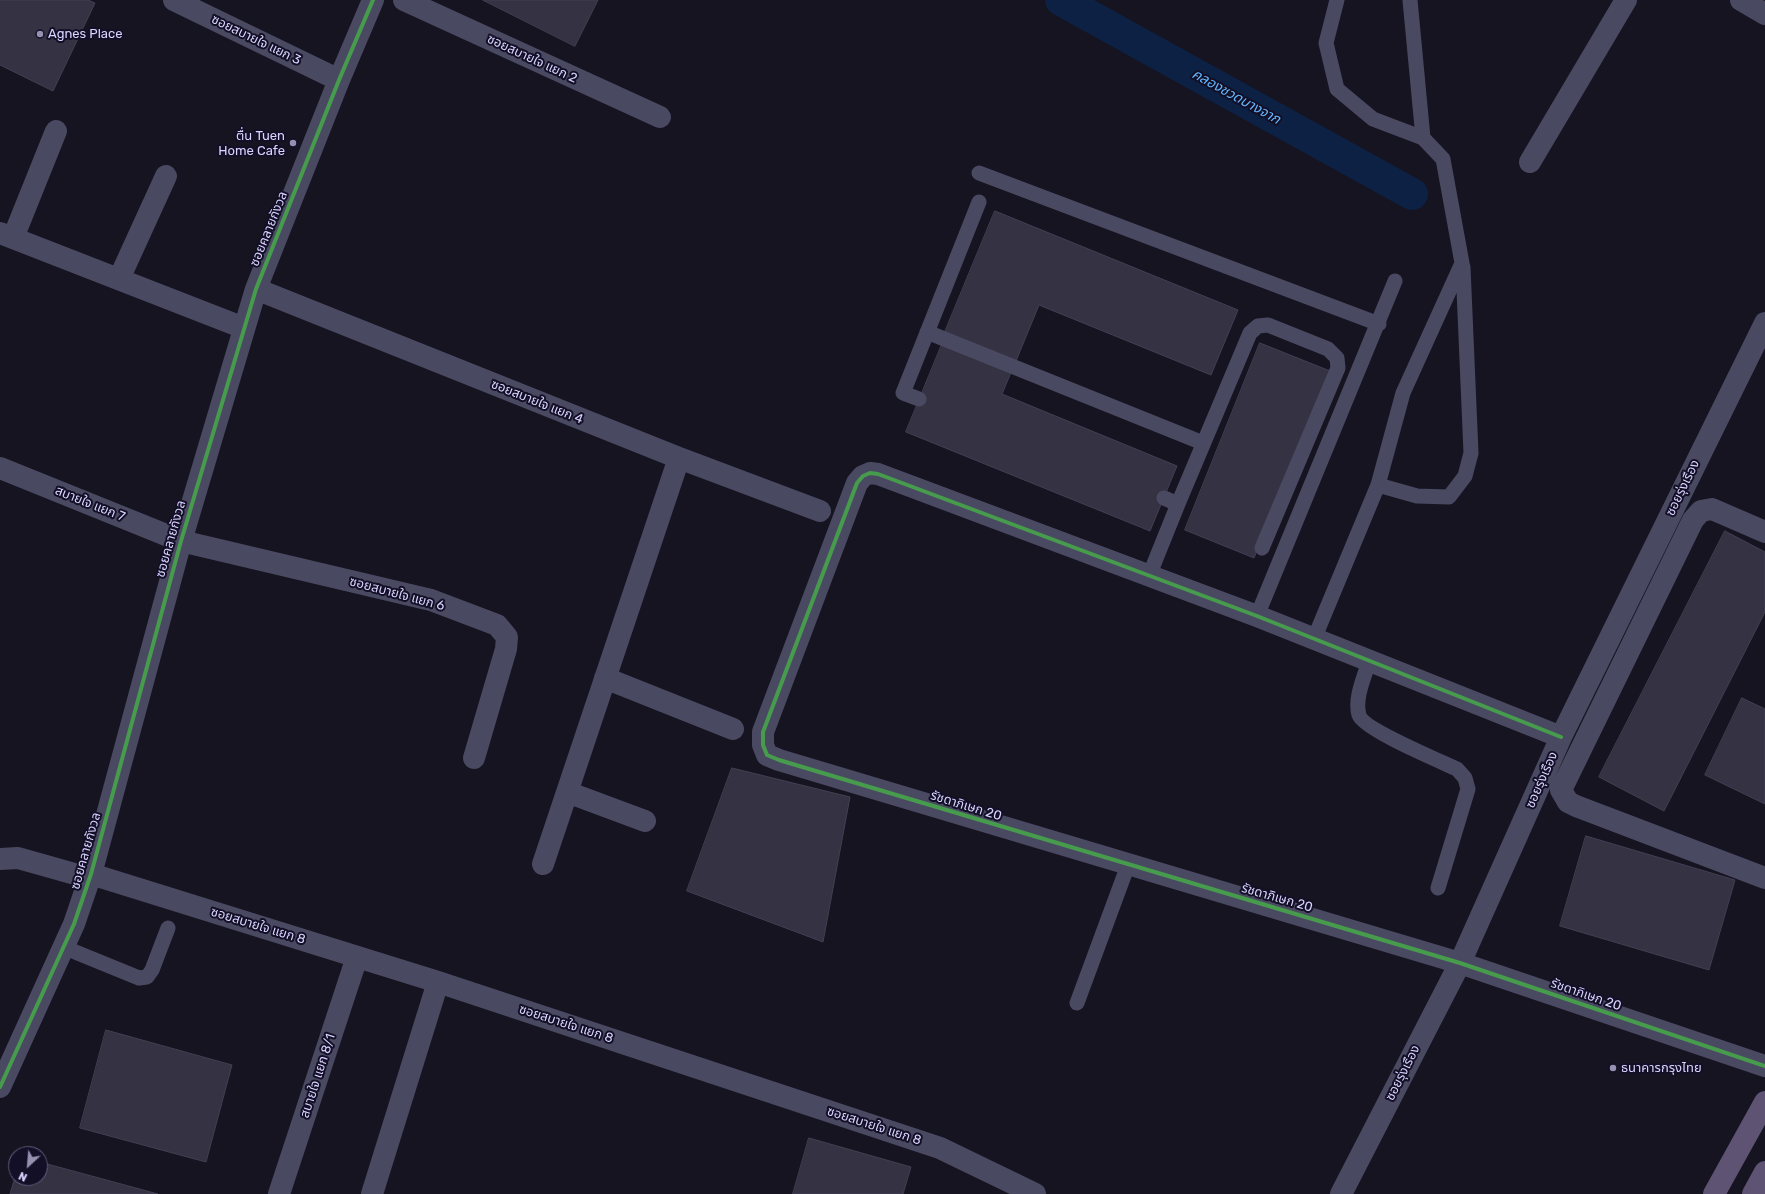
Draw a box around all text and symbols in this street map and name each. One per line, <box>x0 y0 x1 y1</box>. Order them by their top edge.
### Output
street label: ซอยสบายใจ แยก 3 <box>209 12 303 68</box>
place label: Agnes Place <box>48 26 122 42</box>
marker: Agnes Place <box>35 29 45 39</box>
street label: ซอยสบายใจ แยก 2 <box>485 31 579 87</box>
water label: คลองชวดบางจาก <box>1189 66 1283 128</box>
place label: ตื่น Tuen Home Cafe <box>218 128 285 159</box>
marker: ตื่น Tuen Home Cafe <box>288 138 298 148</box>
street label: ซอยคลายกังวล <box>247 189 291 269</box>
street label: ซอยสบายใจ แยก 4 <box>489 376 585 428</box>
street label: ซอยรุ่งเรือง <box>1663 458 1703 518</box>
street label: สบายใจ แยก 7 <box>53 483 127 525</box>
street label: ซอยคลายกังวล <box>153 499 189 579</box>
street label: ซอยสบายใจ แยก 6 <box>348 574 446 614</box>
street label: ซอยรุ่งเรือง <box>1523 749 1561 811</box>
street label: รัชดาภิเษก 20 <box>929 788 1003 824</box>
street label: ซอยคลายกังวล <box>68 811 104 891</box>
street label: รัชดาภิเษก 20 <box>1240 880 1314 916</box>
street label: ซอยสบายใจ แยก 8 <box>209 904 307 948</box>
street label: รัชดาภิเษก 20 <box>1549 976 1623 1014</box>
street label: ซอยสบายใจ แยก 8 <box>517 1001 615 1047</box>
street label: สบายใจ แยก 8/1 <box>297 1032 339 1120</box>
street label: ซอยรุ่งเรือง <box>1382 1043 1424 1103</box>
place label: ธนาคารกรุงไทย <box>1621 1060 1702 1076</box>
marker: ธนาคารกรุงไทย <box>1608 1063 1618 1073</box>
street label: ซอยสบายใจ แยก 8 <box>825 1103 923 1149</box>
north arrow <box>8 1146 48 1186</box>
text: N <box>17 1169 29 1184</box>

